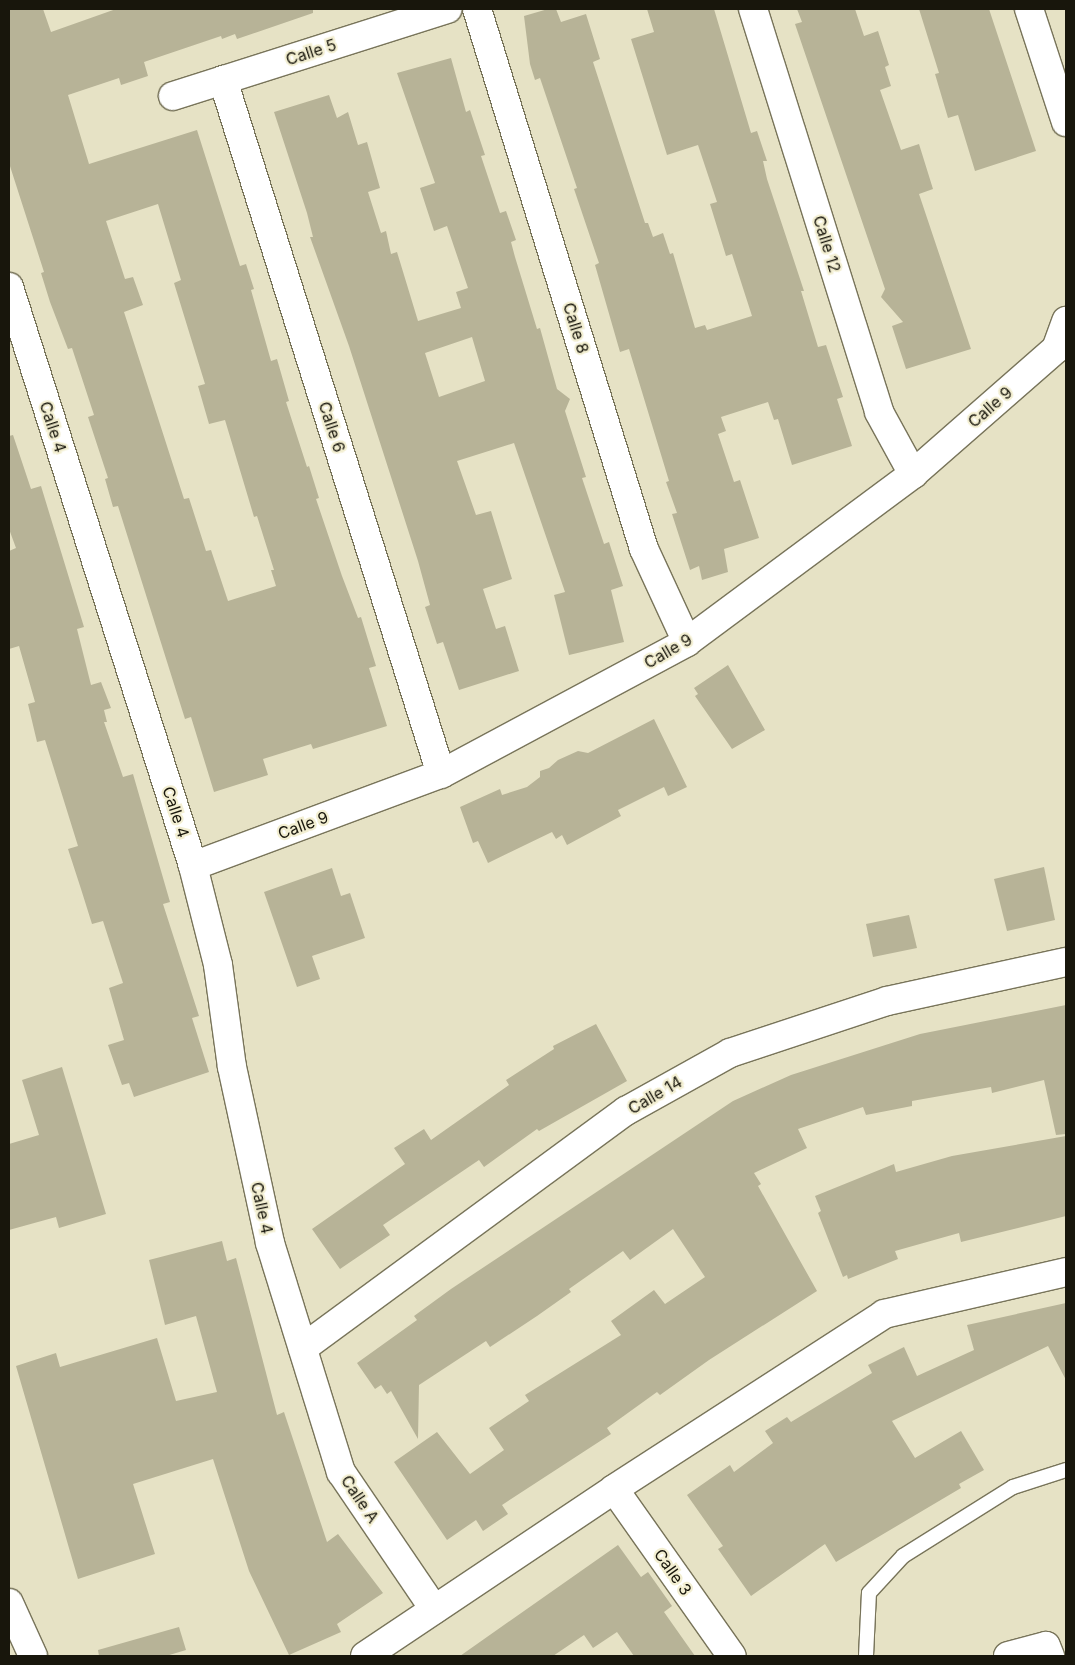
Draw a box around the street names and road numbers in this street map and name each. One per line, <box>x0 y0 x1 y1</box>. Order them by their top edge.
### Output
street label: Calle 5 <box>283 35 339 69</box>
street label: Calle 12 <box>809 213 845 275</box>
street label: Calle 8 <box>559 300 593 356</box>
street label: Calle 9 <box>964 383 1016 431</box>
street label: Calle 4 <box>36 399 70 455</box>
street label: Calle 6 <box>315 399 349 455</box>
street label: Calle 9 <box>641 630 695 672</box>
street label: Calle 4 <box>159 784 193 840</box>
street label: Calle 9 <box>275 807 331 843</box>
street label: Calle 14 <box>625 1072 685 1118</box>
street label: Calle 4 <box>247 1180 277 1236</box>
street label: Calle A <box>337 1472 383 1526</box>
street label: Calle 3 <box>650 1545 696 1599</box>

